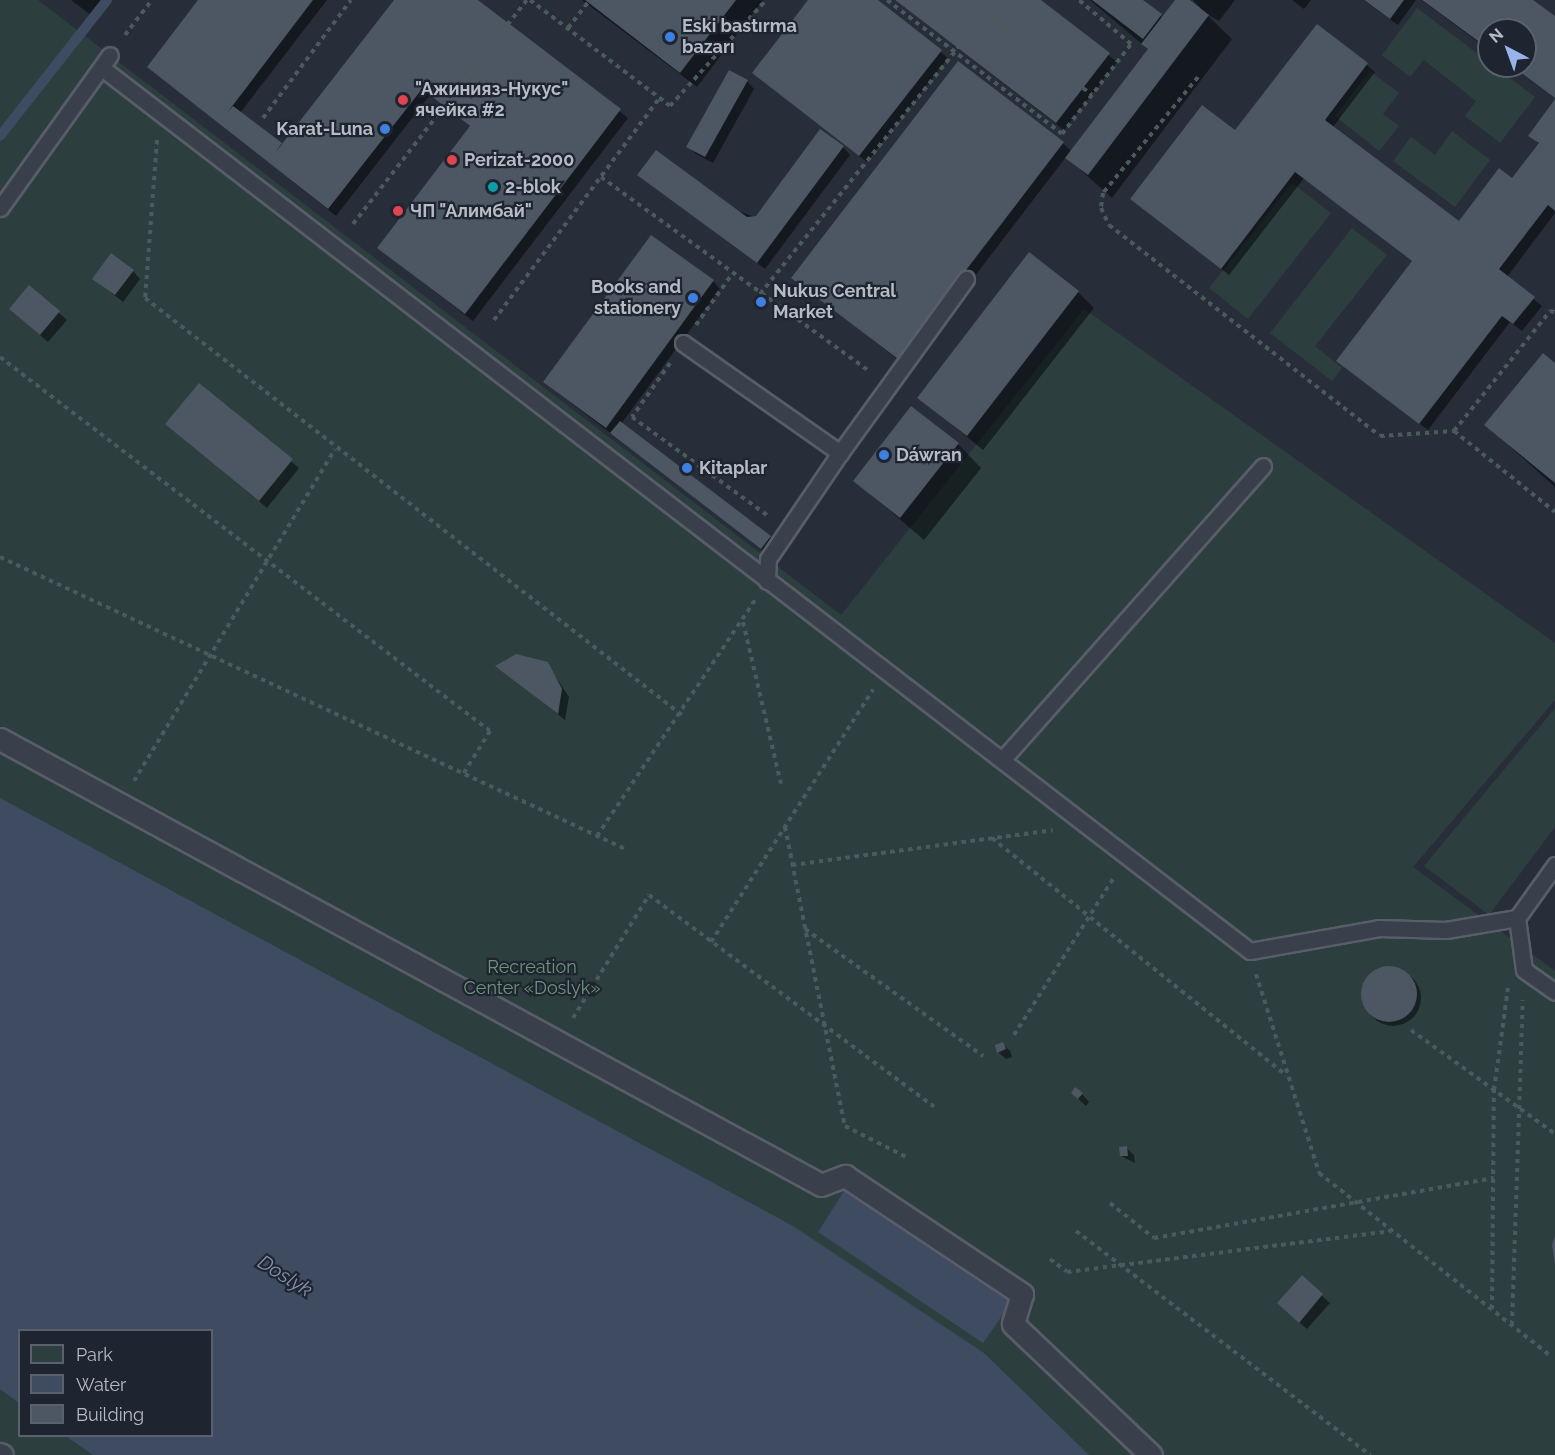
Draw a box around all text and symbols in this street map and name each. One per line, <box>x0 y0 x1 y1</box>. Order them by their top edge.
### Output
place label: Eski bastırma bazarı <box>682 16 797 58</box>
north arrow <box>1477 18 1537 78</box>
text: N <box>1485 24 1507 47</box>
marker: Eski bastırma bazarı <box>663 30 677 44</box>
place label: "Ажинияз-Нукус" ячейка #2 <box>415 79 568 122</box>
marker: "Ажинияз-Нукус" ячейка #2 <box>396 93 410 107</box>
place label: Karat-Luna <box>276 118 373 140</box>
marker: Karat-Luna <box>378 122 392 136</box>
place label: Perizat-2000 <box>464 149 574 171</box>
marker: Perizat-2000 <box>445 153 459 167</box>
place label: 2-blok <box>505 176 561 198</box>
marker: 2-blok <box>486 180 500 194</box>
place label: ЧП "Алимбай" <box>410 200 532 222</box>
marker: ЧП "Алимбай" <box>391 204 405 218</box>
place label: Books and stationery <box>591 277 681 320</box>
place label: Nukus Central Market <box>773 281 896 324</box>
marker: Books and stationery <box>686 291 700 305</box>
marker: Nukus Central Market <box>754 295 768 309</box>
place label: Dáwran <box>896 444 962 466</box>
marker: Dáwran <box>877 448 891 462</box>
place label: Kitaplar <box>699 457 767 479</box>
marker: Kitaplar <box>680 461 694 475</box>
park label: Recreation Center «Doslyk» <box>463 957 601 1000</box>
water label: Doslyk <box>253 1250 317 1302</box>
legend <box>18 1329 213 1437</box>
text: Park <box>76 1344 113 1365</box>
text: Water <box>76 1374 126 1395</box>
text: Building <box>76 1404 144 1425</box>

